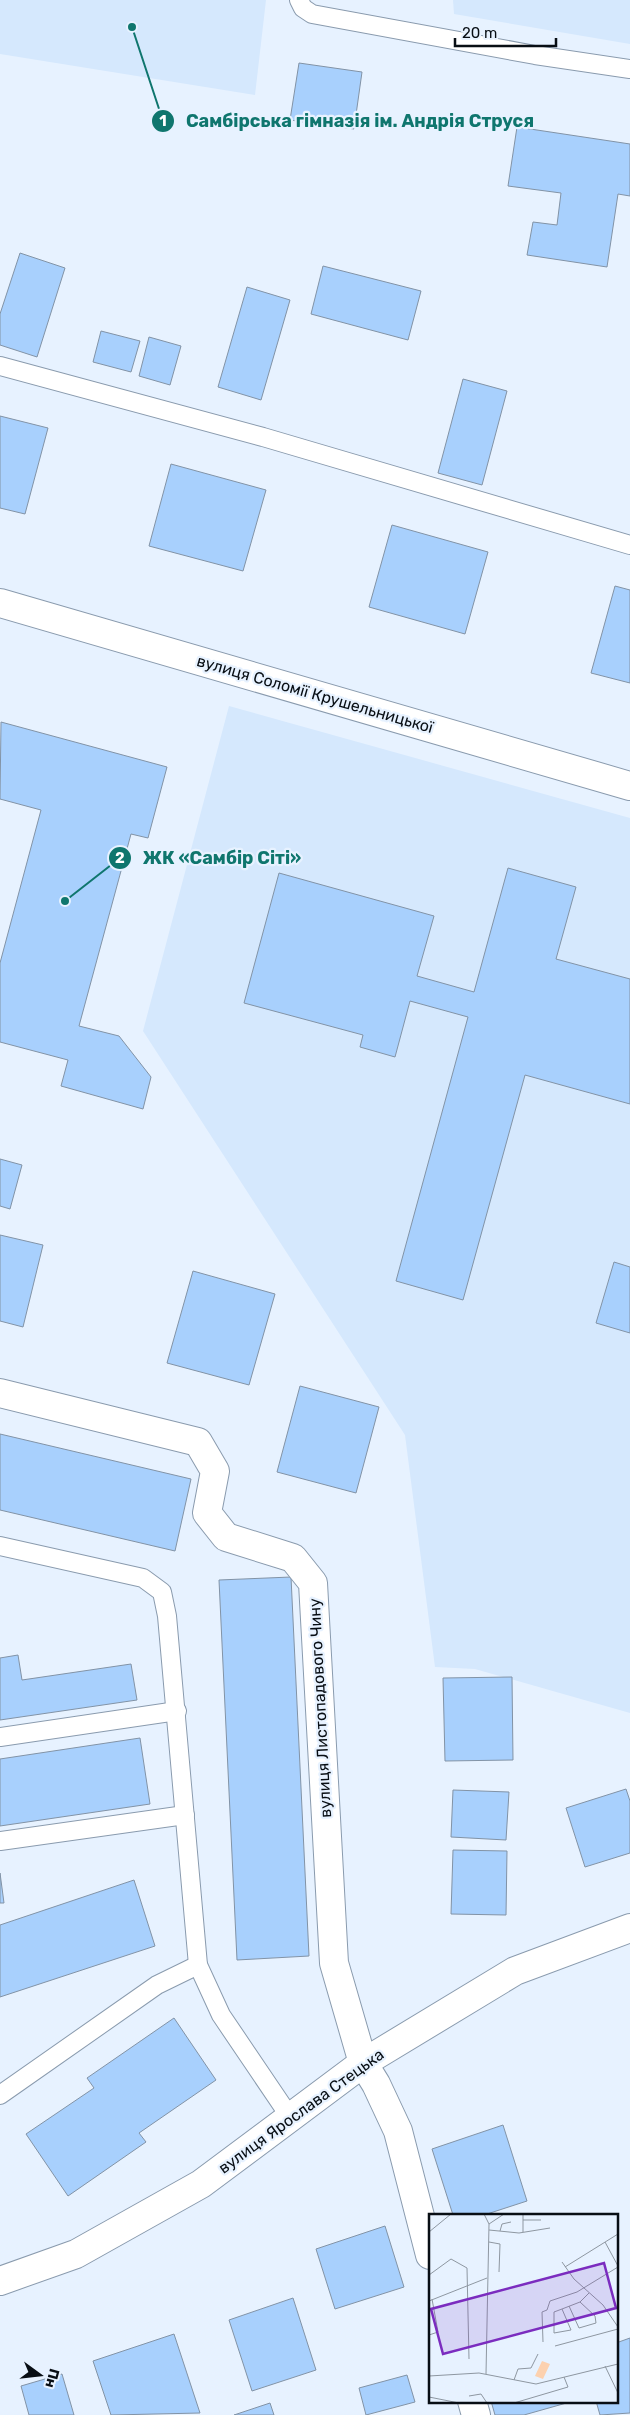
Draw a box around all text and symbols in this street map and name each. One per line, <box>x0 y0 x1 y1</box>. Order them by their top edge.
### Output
scale bar <box>455 15 556 47</box>
text: 20 m <box>462 24 497 42</box>
callout: Самбірська гімназія ім. Андрія Струся <box>151 104 544 137</box>
text: Самбірська гімназія ім. Андрія Струся <box>186 110 534 132</box>
text: 1 <box>159 112 167 130</box>
street label: вулиця Соломії Крушельницької <box>195 651 437 737</box>
callout: ЖК «Самбір Сіті» <box>108 842 311 875</box>
text: ЖК «Самбір Сіті» <box>143 847 301 869</box>
text: 2 <box>115 849 125 867</box>
street label: вулиця Листопадового Чину <box>305 1598 335 1818</box>
street label: вулиця Ярослава Стецька <box>215 2045 387 2177</box>
inset map <box>429 2214 618 2402</box>
north arrow <box>15 2350 65 2400</box>
text: Пн <box>41 2367 63 2390</box>

